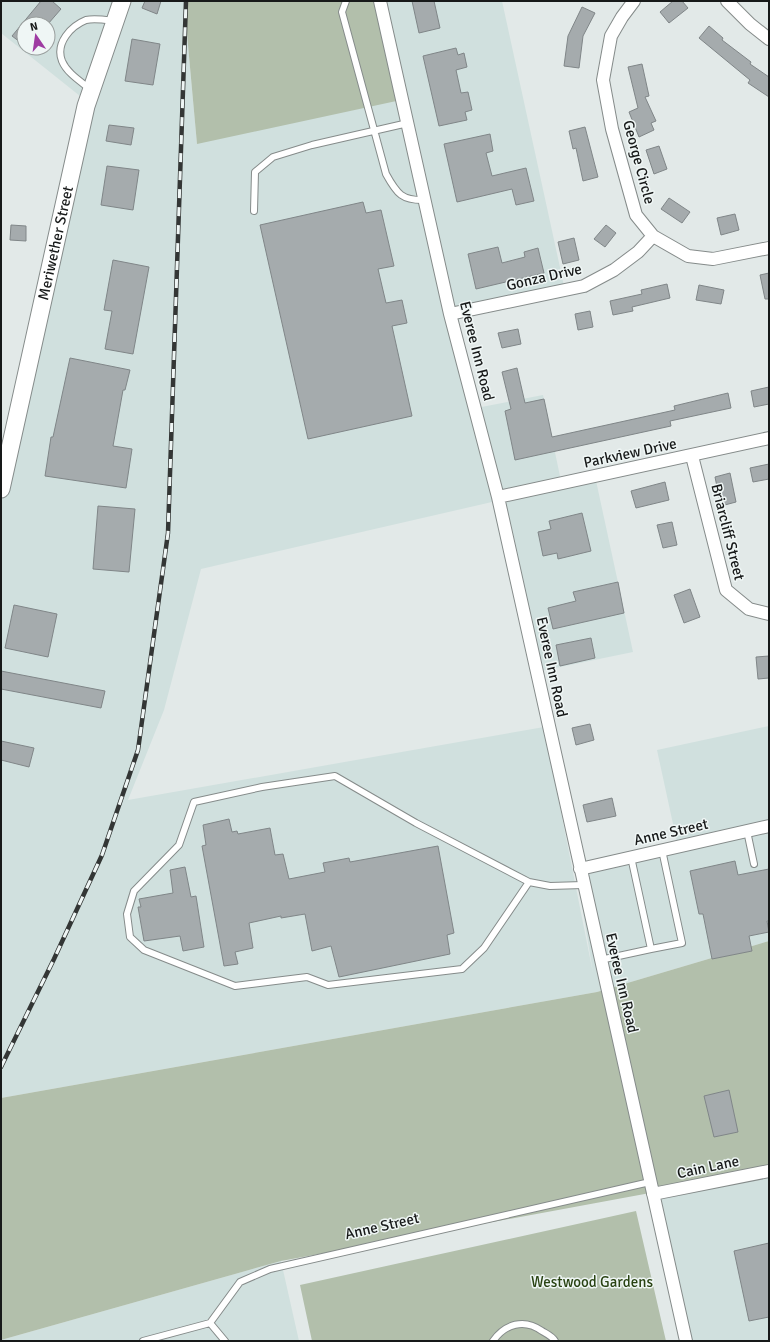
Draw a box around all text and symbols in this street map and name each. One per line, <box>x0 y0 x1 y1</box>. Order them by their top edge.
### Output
north arrow <box>16 16 56 56</box>
text: N <box>29 20 39 34</box>
street label: George Circle <box>619 118 659 206</box>
street label: Meriwether Street <box>34 184 77 302</box>
street label: Gonza Drive <box>505 260 583 294</box>
street label: Everee Inn Road <box>456 299 498 403</box>
street label: Parkview Drive <box>582 434 678 472</box>
street label: Briarcliff Street <box>707 482 749 582</box>
street label: Everee Inn Road <box>533 615 571 719</box>
street label: Anne Street <box>632 815 710 849</box>
street label: Everee Inn Road <box>602 931 642 1035</box>
street label: Cain Lane <box>675 1152 741 1182</box>
street label: Anne Street <box>343 1209 421 1243</box>
park label: Westwood Gardens <box>531 1273 653 1291</box>

